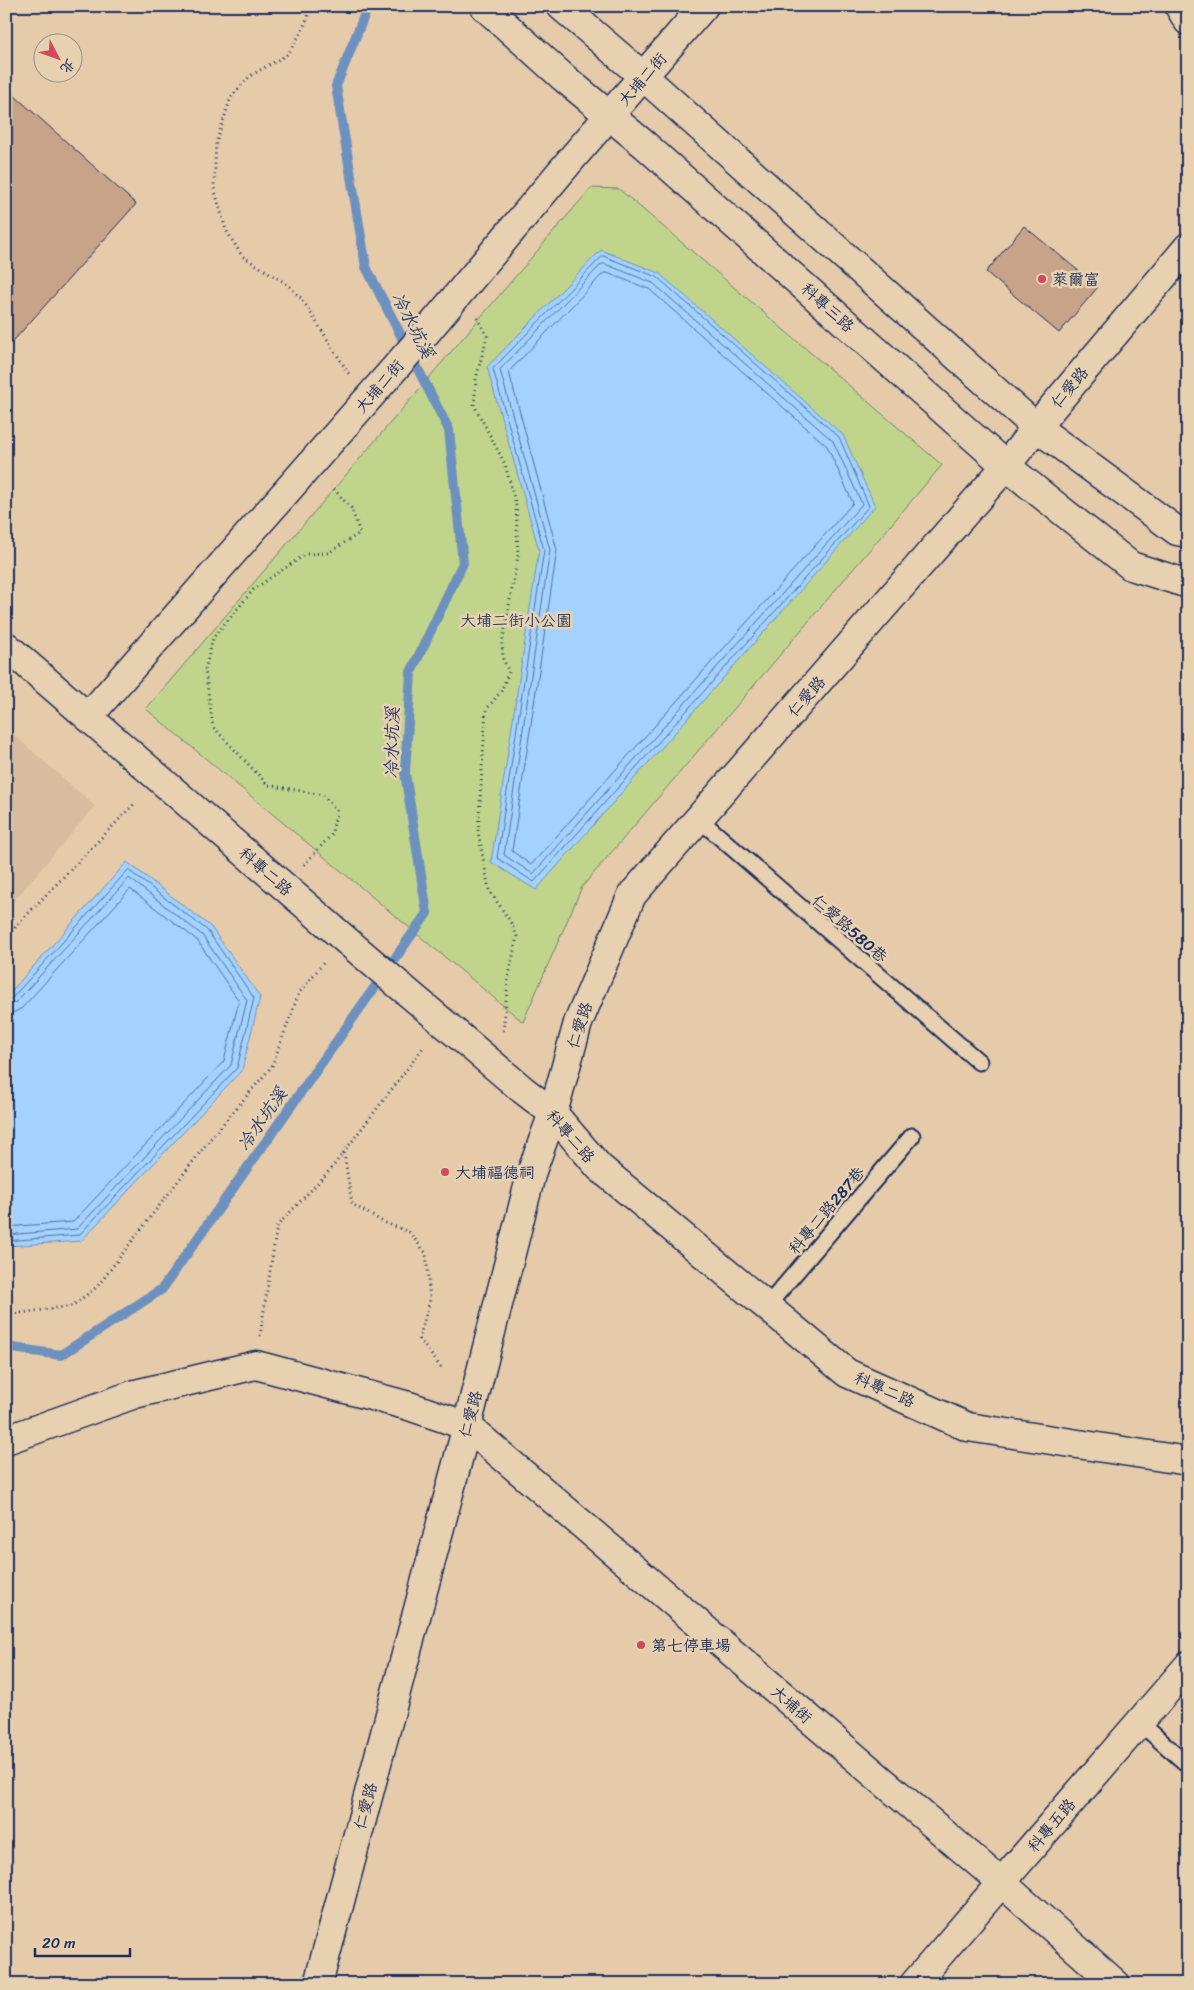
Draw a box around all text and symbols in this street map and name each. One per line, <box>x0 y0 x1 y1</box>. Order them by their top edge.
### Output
north arrow <box>32 32 82 82</box>
street label: 大埔二街 <box>610 46 674 113</box>
text: 北 <box>53 53 81 80</box>
place label: 萊爾富 <box>1052 265 1100 294</box>
marker: 萊爾富 <box>1036 273 1048 285</box>
street label: 科專三路 <box>794 275 861 340</box>
water label: 冷水坑溪 <box>382 286 444 365</box>
street label: 大埔二街 <box>347 353 411 420</box>
street label: 仁愛路 <box>1043 360 1096 415</box>
park label: 大埔二街小公園 <box>460 606 572 635</box>
street label: 仁愛路 <box>780 669 833 724</box>
water label: 冷水坑溪 <box>375 706 409 779</box>
street label: 科專二路 <box>232 839 299 903</box>
street label: 仁愛路580巷 <box>805 887 894 970</box>
street label: 仁愛路 <box>558 998 601 1052</box>
water label: 冷水坑溪 <box>228 1080 296 1158</box>
street label: 科專二路 <box>539 1103 603 1170</box>
place label: 大埔福德祠 <box>455 1158 535 1187</box>
street label: 科專二路287巷 <box>781 1160 872 1261</box>
marker: 大埔福德祠 <box>439 1166 451 1178</box>
street label: 科專二路 <box>850 1363 920 1416</box>
street label: 仁愛路 <box>450 1387 491 1441</box>
place label: 第七停車場 <box>651 1631 731 1660</box>
marker: 第七停車場 <box>635 1639 647 1651</box>
street label: 大埔街 <box>764 1678 819 1731</box>
street label: 仁愛路 <box>345 1779 386 1833</box>
street label: 科專五路 <box>1020 1791 1083 1859</box>
scale bar <box>35 1925 130 1957</box>
text: 20 m <box>42 1930 76 1956</box>

